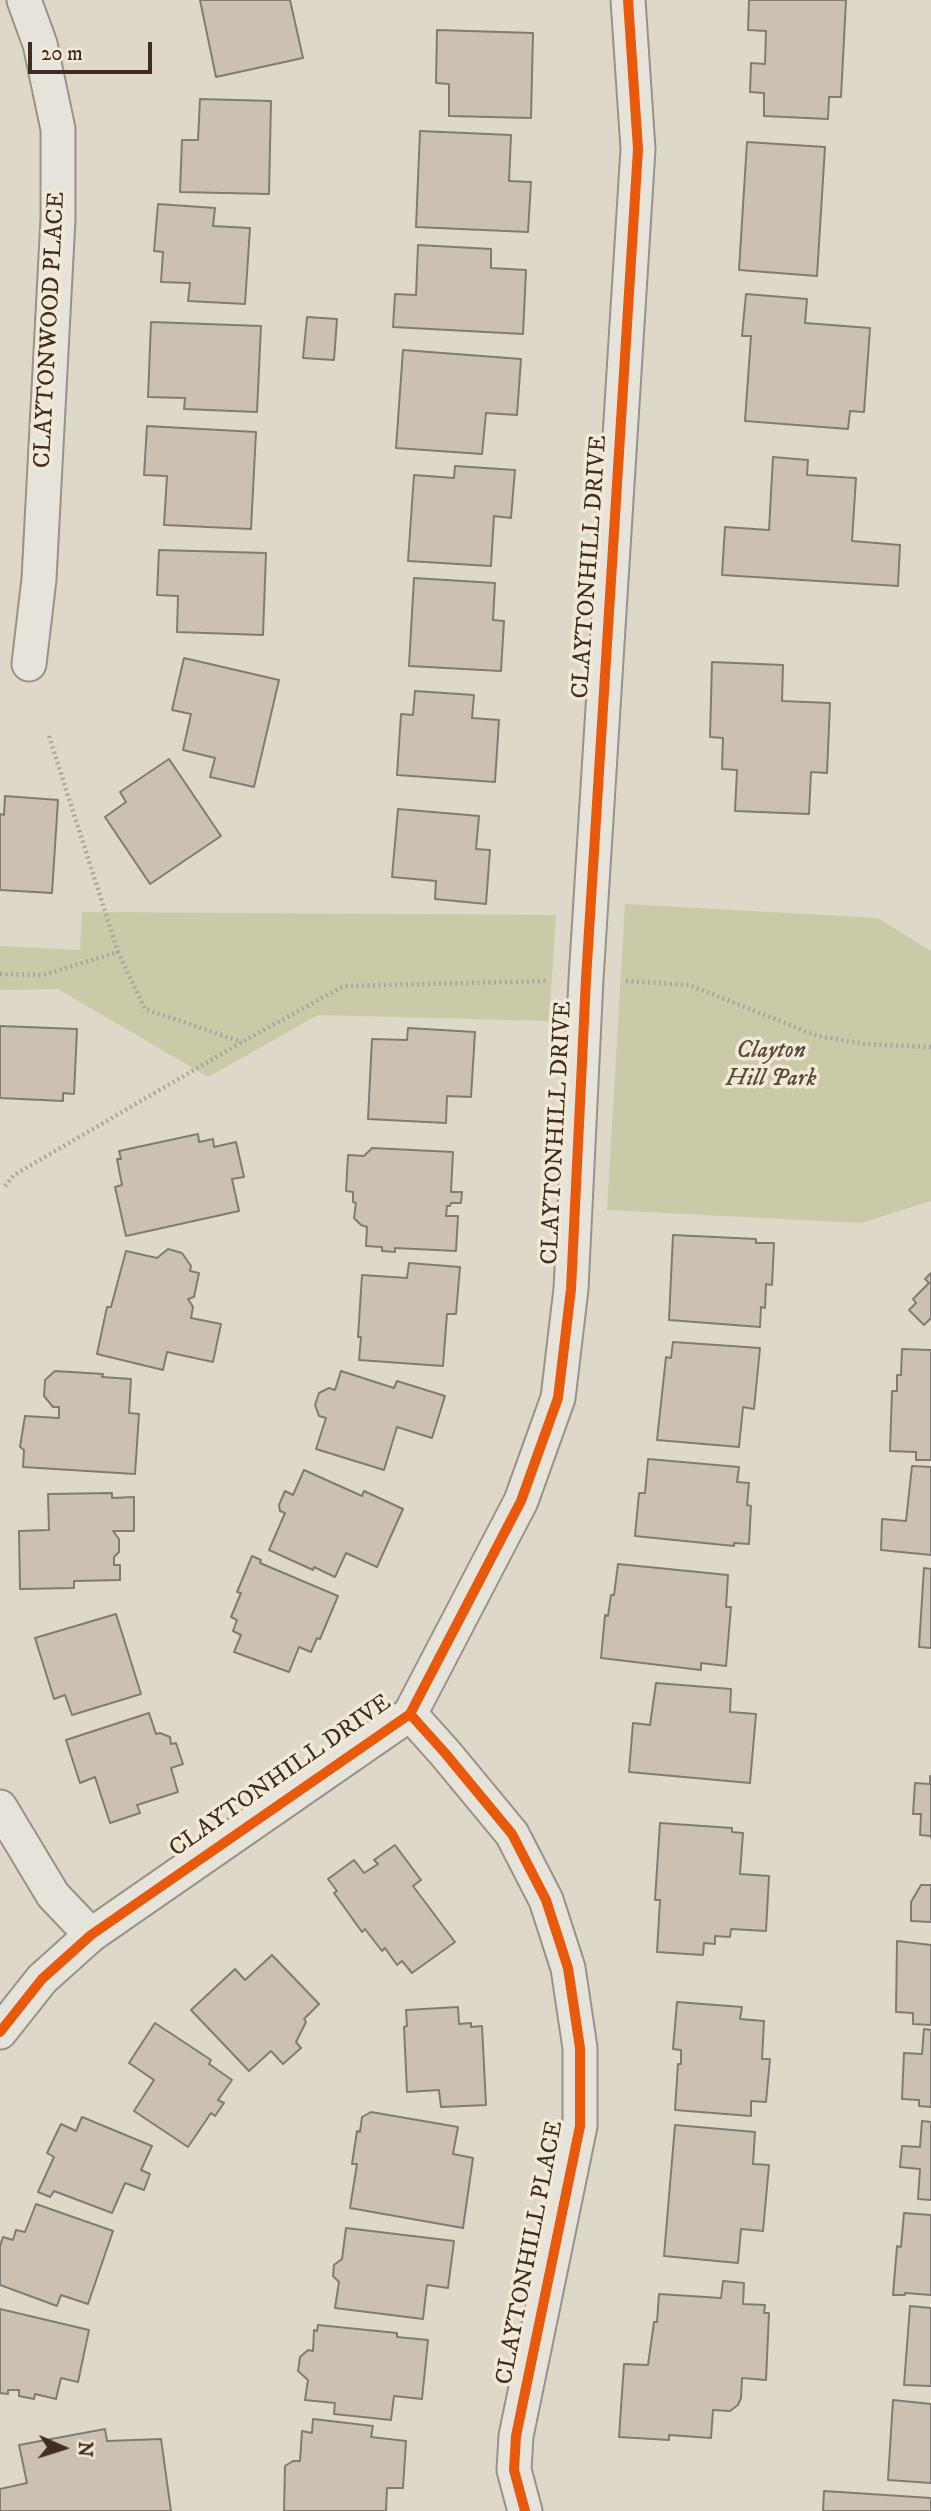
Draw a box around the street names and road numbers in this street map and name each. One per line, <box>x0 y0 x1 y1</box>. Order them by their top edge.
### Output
street label: CLAYTONWOOD PLACE <box>29 191 73 469</box>
street label: CLAYTONHILL DRIVE <box>567 434 615 700</box>
street label: CLAYTONHILL DRIVE <box>537 1000 579 1266</box>
street label: CLAYTONHILL DRIVE <box>165 1689 397 1865</box>
street label: CLAYTONHILL PLACE <box>491 2119 571 2387</box>

